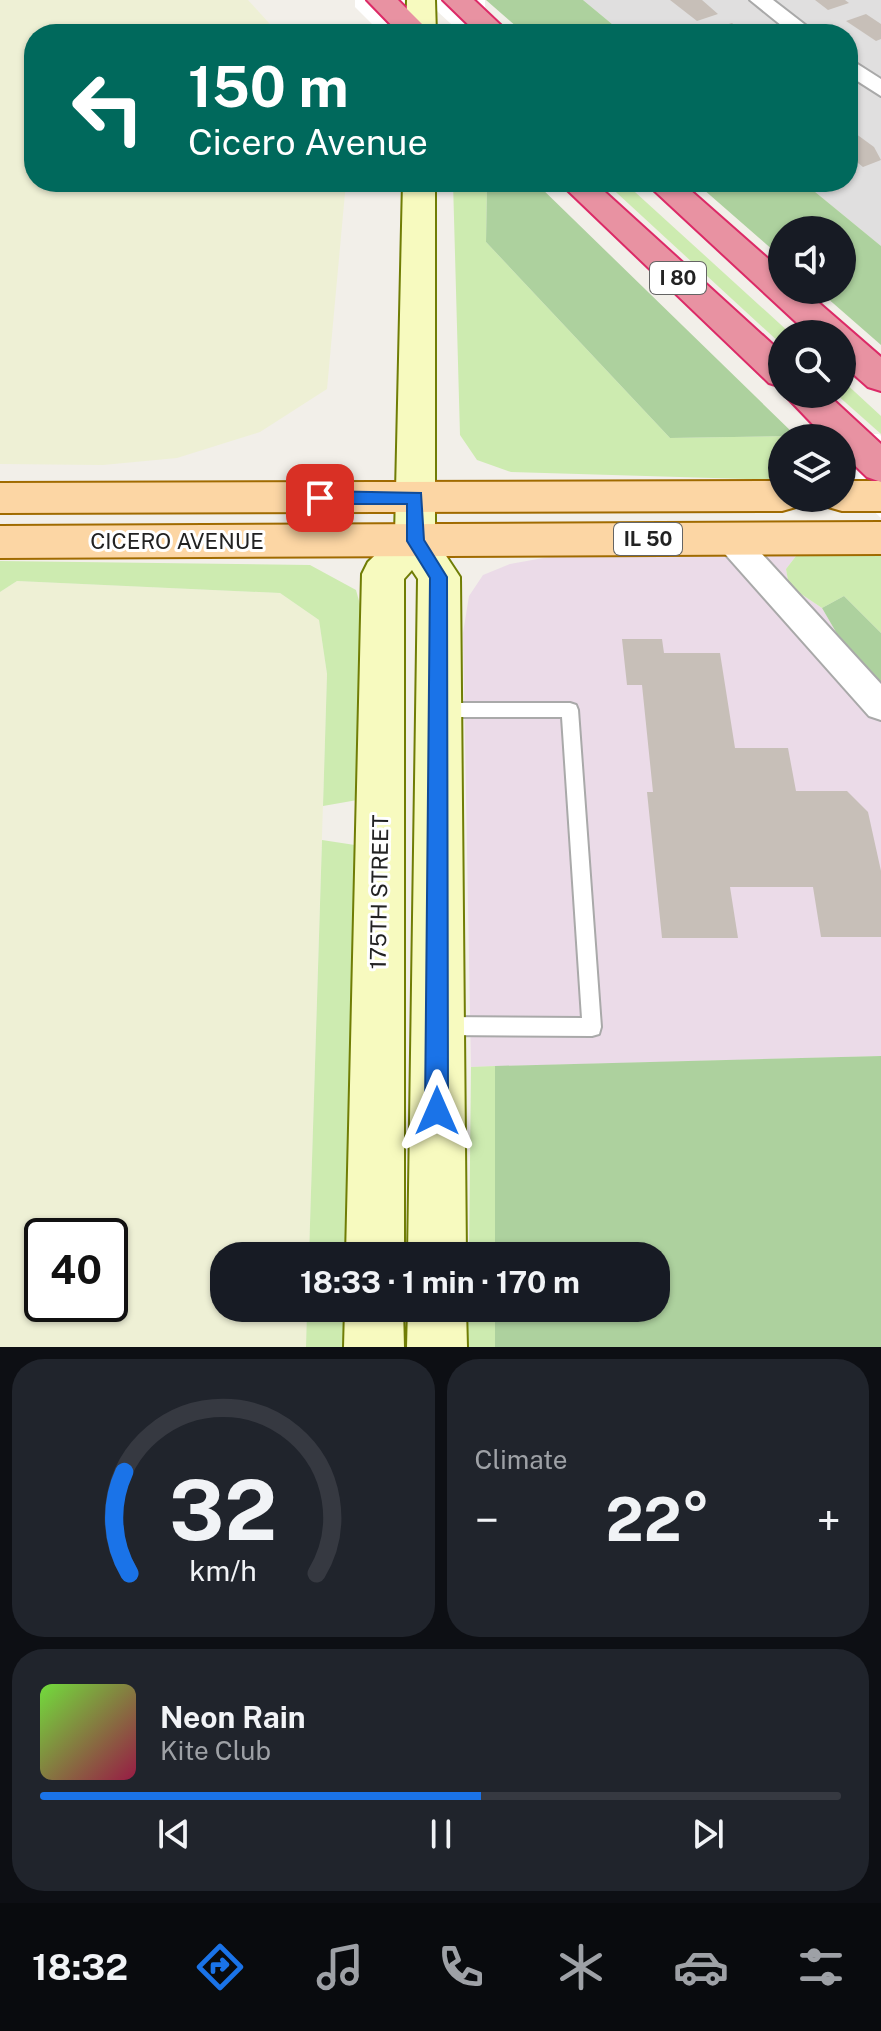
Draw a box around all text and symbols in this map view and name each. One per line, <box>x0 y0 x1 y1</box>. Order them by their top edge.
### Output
text: 150 m <box>188 54 349 120</box>
icon: left <box>56 56 160 160</box>
text: Cicero Avenue <box>188 121 428 163</box>
map controls <box>768 216 856 512</box>
button: sound <box>768 216 856 304</box>
road number: I 80 <box>650 262 706 294</box>
button: search <box>768 320 856 408</box>
button: layers <box>768 424 856 512</box>
pin <box>286 464 354 532</box>
icon: arrive <box>298 476 342 520</box>
road number: IL 50 <box>614 523 682 555</box>
street label: CICERO AVENUE <box>90 528 264 554</box>
street label: 175TH STREET <box>365 814 393 970</box>
position arrow <box>395 1069 479 1153</box>
speed limit sign: 40 <box>24 1218 128 1322</box>
text: 18:33 · 1 min · 170 m <box>300 1264 580 1300</box>
text: Climate <box>475 1444 568 1475</box>
text: 32 <box>169 1461 277 1559</box>
text: 22° <box>605 1484 710 1555</box>
text: − <box>475 1494 499 1546</box>
text: + <box>817 1494 841 1546</box>
text: km/h <box>190 1554 257 1587</box>
text: Neon Rain <box>160 1699 306 1735</box>
text: Kite Club <box>160 1735 271 1766</box>
icon: previous <box>152 1812 196 1856</box>
icon: pause <box>419 1812 463 1856</box>
icon: next <box>686 1812 730 1856</box>
icon: directions <box>192 1939 248 1995</box>
icon: music <box>312 1939 368 1995</box>
icon: phone <box>433 1939 489 1995</box>
icon: climate <box>553 1939 609 1995</box>
icon: car <box>673 1939 729 1995</box>
icon: filters <box>793 1939 849 1995</box>
text: 18:32 <box>32 1946 128 1988</box>

